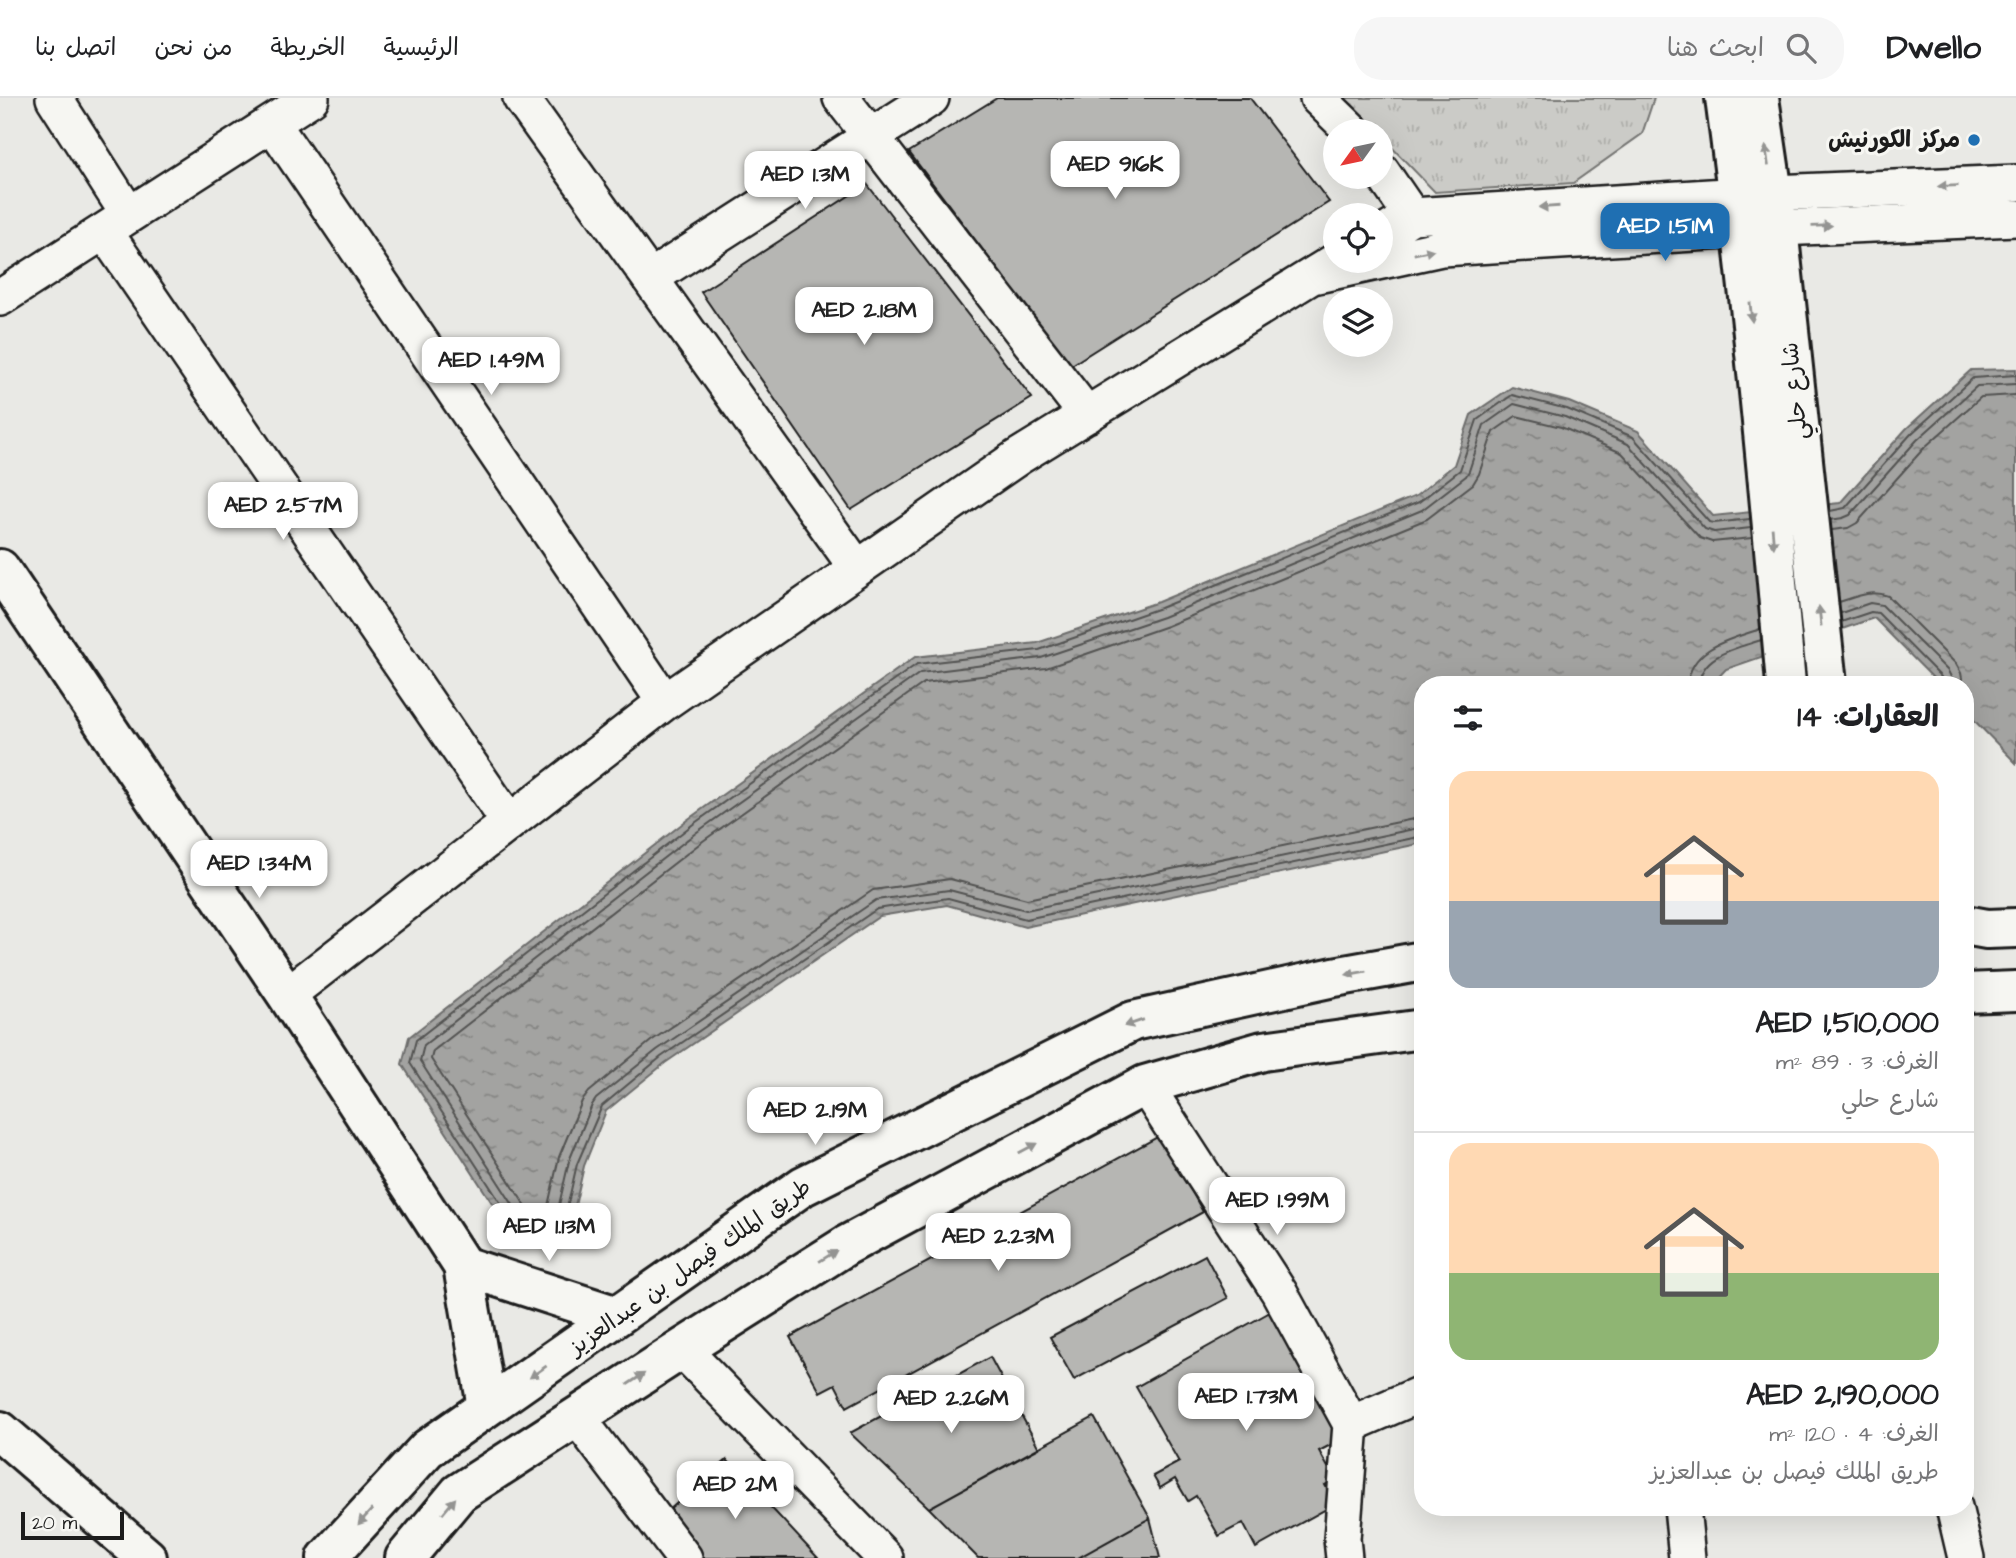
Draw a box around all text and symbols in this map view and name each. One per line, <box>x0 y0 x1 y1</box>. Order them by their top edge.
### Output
search box <box>1354 17 1844 80</box>
text: Dwello <box>1886 25 1981 71</box>
icon: search <box>1782 29 1820 67</box>
text: ابحث هنا <box>1667 30 1764 66</box>
text: اتصل بنا <box>35 31 116 65</box>
text: من نحن <box>154 31 233 65</box>
text: الخريطة <box>271 31 345 65</box>
text: الرئيسية <box>383 31 459 65</box>
north arrow <box>1323 119 1393 189</box>
map controls <box>1323 119 1393 357</box>
place label: مركز الكورنيش <box>1828 124 1960 156</box>
marker: مركز الكورنيش <box>1966 132 1982 148</box>
pin: AED 916K <box>1043 141 1187 201</box>
one-way arrow <box>1761 145 1772 167</box>
text: AED 916K <box>1067 148 1163 180</box>
pin: AED 1.3M <box>733 152 877 211</box>
text: AED 1.3M <box>760 158 850 190</box>
one-way arrow <box>1937 180 1959 192</box>
one-way arrow <box>1538 202 1560 213</box>
button: locate <box>1323 203 1393 273</box>
pin: AED 1.51M <box>1585 204 1745 263</box>
text: AED 1.51M <box>1617 210 1713 242</box>
one-way arrow <box>1812 220 1834 231</box>
one-way arrow <box>1413 247 1435 258</box>
button: layers <box>1323 287 1393 357</box>
pin: AED 2.18M <box>784 288 944 347</box>
text: AED 2.18M <box>811 294 917 326</box>
one-way arrow <box>1746 301 1757 323</box>
pin: AED 1.49M <box>411 338 571 397</box>
street label: شارع حلي <box>1774 340 1820 441</box>
text: AED 1.49M <box>438 344 544 376</box>
pin: AED 2.57M <box>203 482 363 542</box>
text: AED 2.57M <box>224 489 342 521</box>
one-way arrow <box>1768 527 1779 549</box>
one-way arrow <box>1814 605 1825 627</box>
text: العقارات: 14 <box>1797 696 1939 738</box>
icon: filters <box>1449 699 1487 737</box>
icon: home <box>1631 817 1757 943</box>
pin: AED 1.34M <box>179 840 339 900</box>
text: AED 1.34M <box>206 847 312 879</box>
one-way arrow <box>1344 968 1366 979</box>
text: AED 1,510,000 <box>1755 1002 1939 1044</box>
one-way arrow <box>1123 1018 1144 1029</box>
text: الغرف: 3 · 89 m² <box>1776 1046 1939 1078</box>
text: شارع حلي <box>1841 1084 1939 1116</box>
pin: AED 2.19M <box>735 1088 895 1147</box>
text: AED 2.19M <box>763 1094 867 1126</box>
one-way arrow <box>1018 1142 1038 1154</box>
street label: طريق الملك فيصل بن عبدالعزيز <box>561 1171 818 1364</box>
pin: AED 1.99M <box>1197 1178 1357 1237</box>
text: AED 1.99M <box>1225 1184 1329 1216</box>
icon: home <box>1631 1189 1757 1315</box>
pin: AED 1.13M <box>469 1204 629 1263</box>
text: AED 1.13M <box>503 1210 595 1242</box>
pin: AED 2.23M <box>918 1214 1078 1273</box>
text: AED 2.23M <box>942 1220 1054 1252</box>
one-way arrow <box>819 1250 838 1263</box>
one-way arrow <box>529 1365 547 1379</box>
one-way arrow <box>627 1372 646 1385</box>
pin: AED 1.73M <box>1166 1374 1326 1433</box>
text: AED 2,190,000 <box>1746 1374 1939 1416</box>
pin: AED 2.26M <box>871 1376 1031 1435</box>
text: AED 1.73M <box>1194 1380 1298 1412</box>
text: AED 2.26M <box>893 1382 1009 1414</box>
text: الغرف: 4 · 120 m² <box>1769 1418 1939 1450</box>
text: طريق الملك فيصل بن عبدالعزيز <box>1650 1456 1939 1488</box>
pin: AED 2M <box>678 1462 792 1521</box>
text: AED 2M <box>693 1468 777 1500</box>
one-way arrow <box>441 1497 456 1515</box>
one-way arrow <box>357 1508 373 1525</box>
scale bar <box>21 1509 124 1541</box>
text: 20 m <box>32 1510 77 1537</box>

